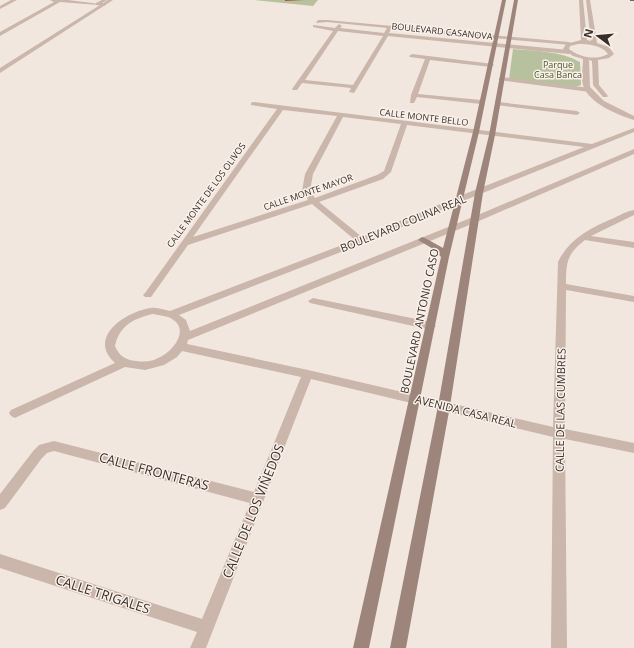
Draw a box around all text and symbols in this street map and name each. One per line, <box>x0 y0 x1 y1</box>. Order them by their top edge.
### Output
north arrow <box>578 16 618 56</box>
street label: BOULEVARD CASANOVA <box>391 19 493 43</box>
text: N <box>579 27 596 39</box>
park label: Parque Casa Banca <box>534 58 582 81</box>
street label: CALLE MONTE BELLO <box>379 105 469 129</box>
street label: CALLE MONTE DE LOS OLIVOS <box>164 140 249 250</box>
street label: CALLE MONTE MAYOR <box>262 170 355 213</box>
street label: BOULEVARD COLINA REAL <box>338 191 468 255</box>
street label: BOULEVARD ANTONIO CASO <box>396 247 442 395</box>
street label: CALLE DE LAS CUMBRES <box>551 348 569 472</box>
street label: AVENIDA CASA REAL <box>414 391 519 431</box>
street label: CALLE DE LOS VIÑEDOS <box>218 441 288 581</box>
street label: CALLE FRONTERAS <box>97 448 211 494</box>
street label: CALLE TRIGALES <box>54 570 152 618</box>

